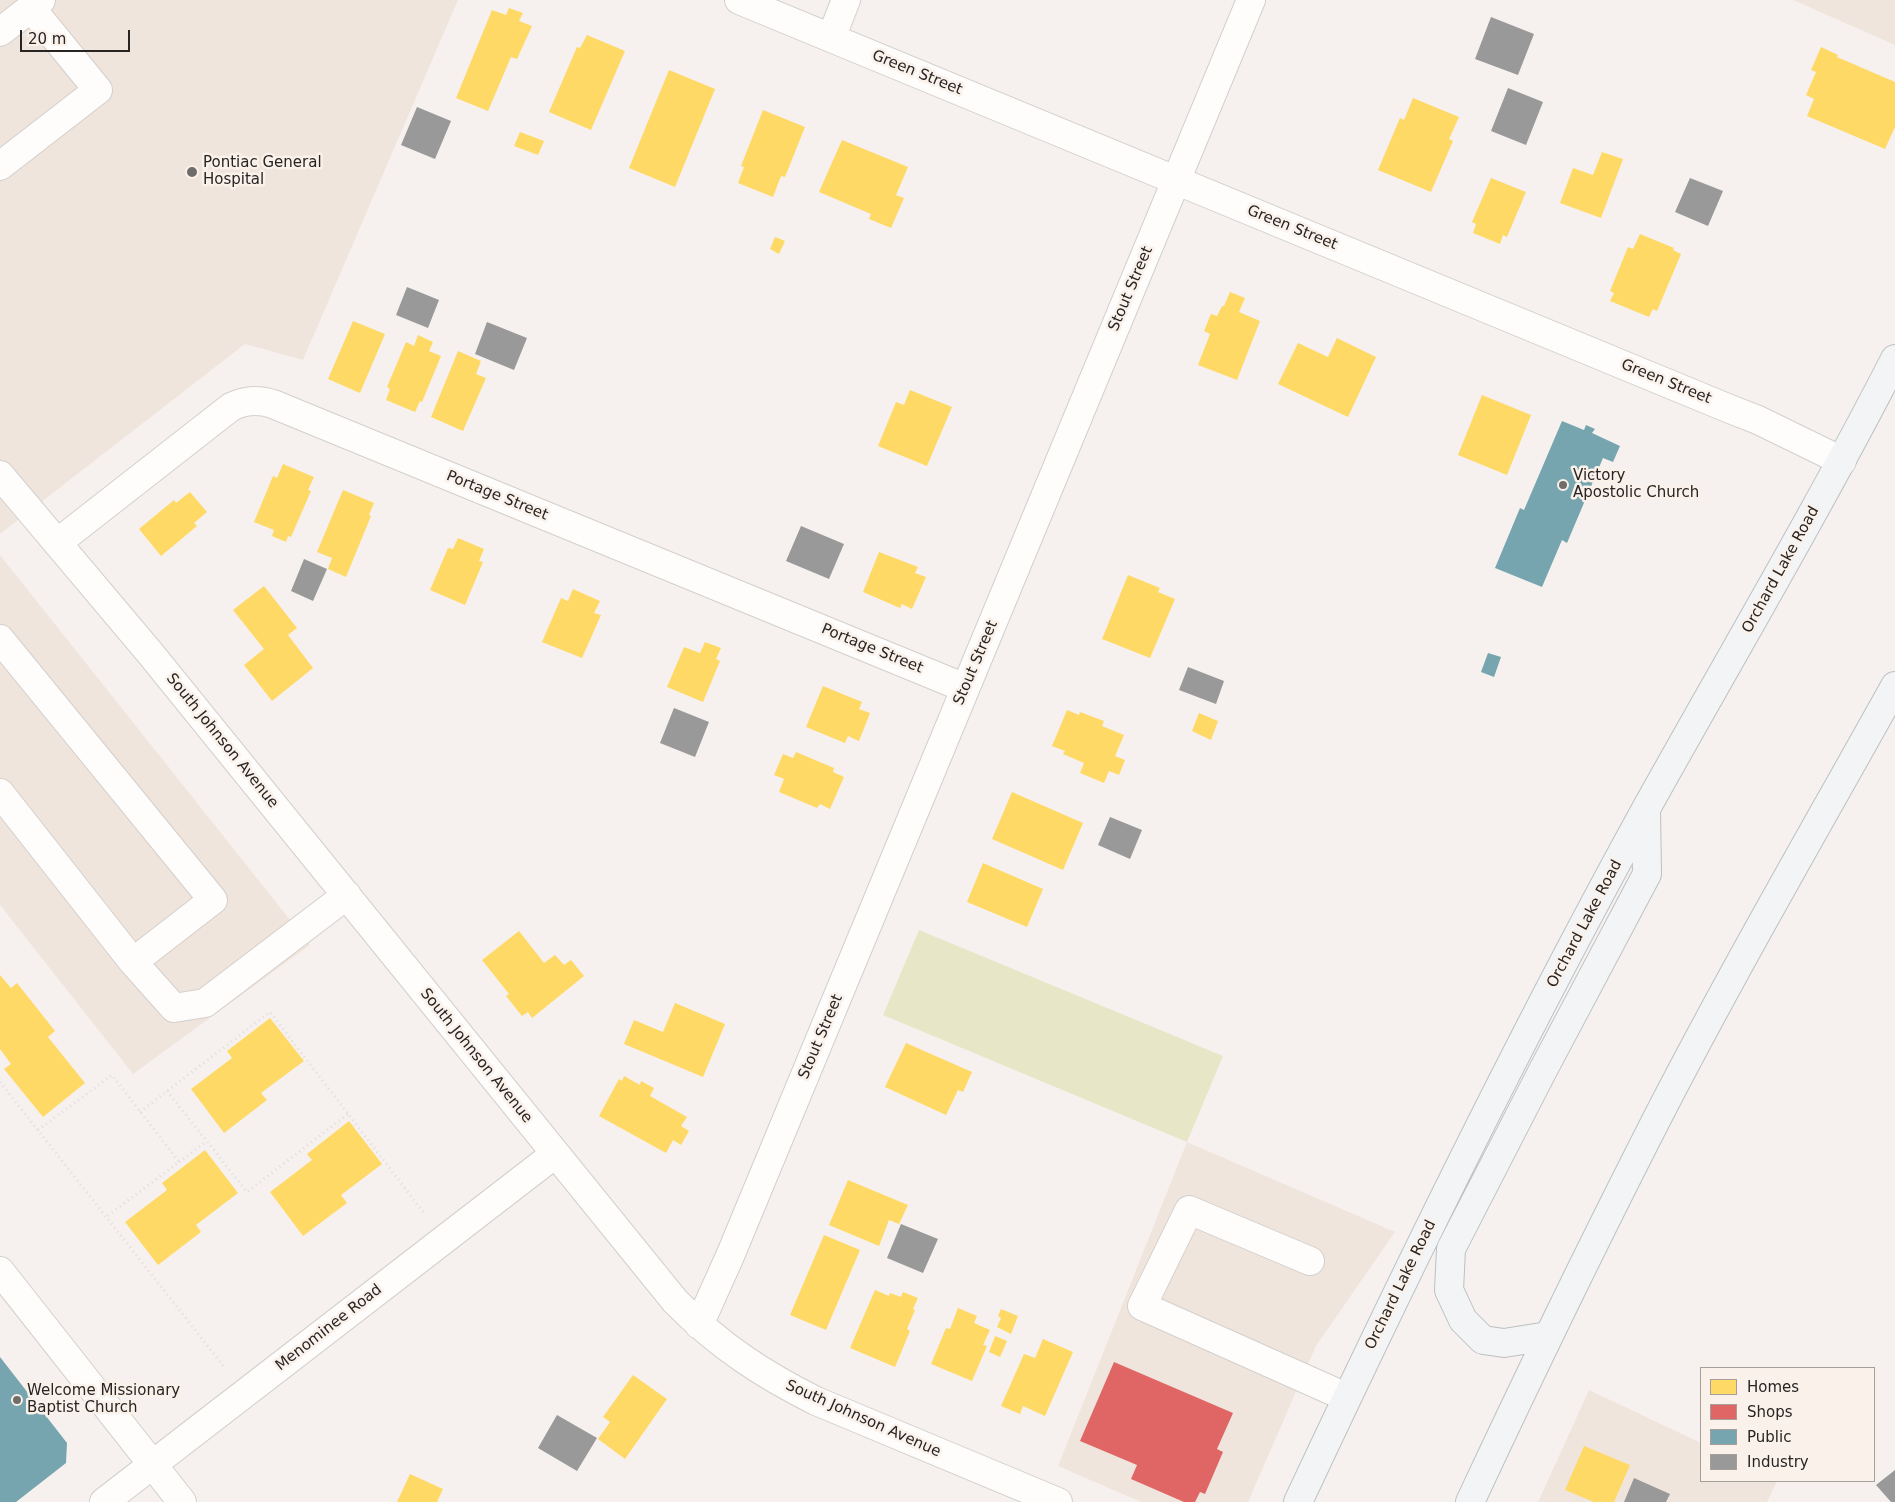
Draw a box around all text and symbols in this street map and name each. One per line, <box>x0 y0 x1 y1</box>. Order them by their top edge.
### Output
scale bar <box>22 20 132 52</box>
text: 20 m <box>28 30 66 48</box>
street label: Green Street <box>869 47 965 99</box>
place label: Pontiac General Hospital <box>203 154 322 189</box>
marker: Pontiac General Hospital <box>185 165 199 179</box>
street label: Green Street <box>1244 202 1340 254</box>
street label: Stout Street <box>1105 244 1157 334</box>
street label: Green Street <box>1618 356 1714 408</box>
street label: Portage Street <box>444 467 550 525</box>
place label: Victory Apostolic Church <box>1573 467 1699 502</box>
marker: Victory Apostolic Church <box>1557 479 1569 491</box>
street label: Orchard Lake Road <box>1739 503 1823 637</box>
street label: Stout Street <box>950 618 1002 708</box>
street label: Portage Street <box>819 620 925 678</box>
street label: South Johnson Avenue <box>162 670 282 812</box>
street label: Orchard Lake Road <box>1544 857 1626 991</box>
street label: South Johnson Avenue <box>416 985 536 1127</box>
street label: Stout Street <box>795 992 847 1082</box>
street label: Orchard Lake Road <box>1362 1217 1440 1353</box>
street label: Menominee Road <box>272 1281 386 1375</box>
legend <box>1700 1367 1875 1482</box>
street label: South Johnson Avenue <box>783 1377 943 1461</box>
text: Homes <box>1747 1378 1799 1396</box>
place label: Welcome Missionary Baptist Church <box>27 1382 180 1417</box>
marker: Welcome Missionary Baptist Church <box>11 1394 23 1406</box>
text: Shops <box>1747 1403 1793 1421</box>
text: Public <box>1747 1428 1791 1446</box>
text: Industry <box>1747 1453 1809 1471</box>

